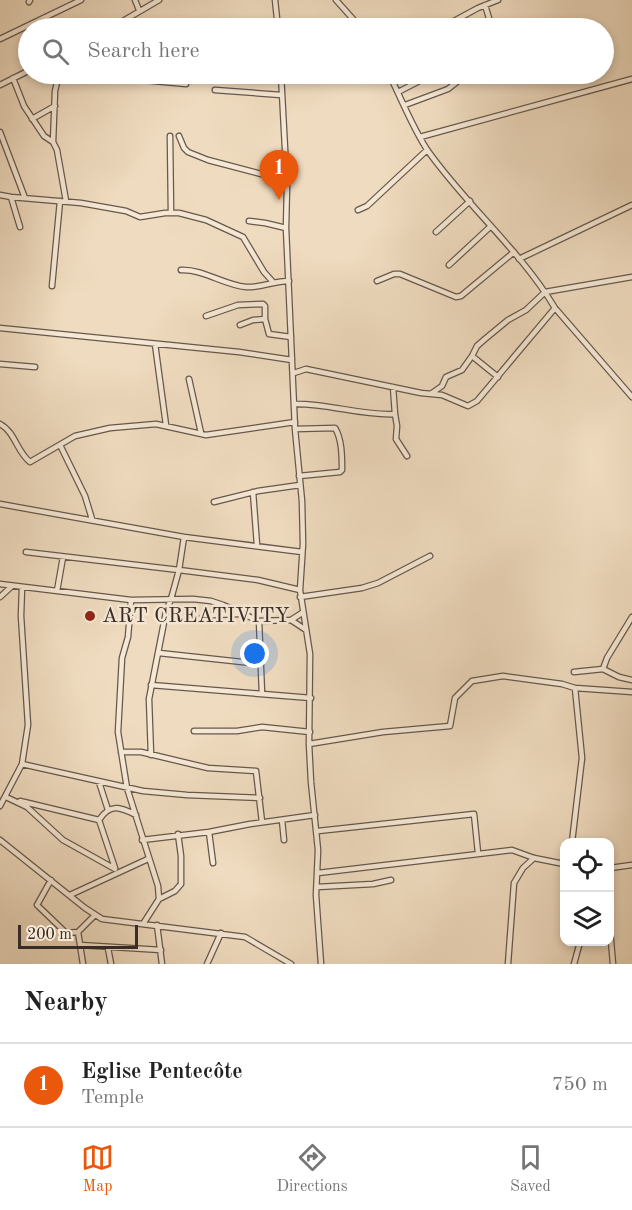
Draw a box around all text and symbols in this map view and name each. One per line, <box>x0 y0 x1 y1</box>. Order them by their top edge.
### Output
search box <box>18 18 614 84</box>
icon: search <box>39 35 72 68</box>
text: Search here <box>87 40 200 62</box>
pin: 1 <box>260 150 298 200</box>
place label: ART CREATIVITY <box>102 606 290 627</box>
marker: ART CREATIVITY <box>83 609 97 623</box>
your location <box>240 639 269 668</box>
map controls <box>560 838 614 946</box>
button: locate <box>560 838 614 892</box>
button: layers <box>560 892 614 946</box>
scale bar <box>18 922 138 950</box>
text: 200 m <box>27 927 72 943</box>
text: Nearby <box>24 990 108 1016</box>
text: Eglise Pentecôte <box>81 1061 243 1083</box>
text: 1 <box>38 1075 49 1095</box>
text: 750 m <box>552 1075 608 1095</box>
text: Temple <box>81 1088 144 1108</box>
tab: Map <box>81 1141 114 1197</box>
tab: Directions <box>277 1141 348 1197</box>
tab: Saved <box>510 1141 551 1197</box>

